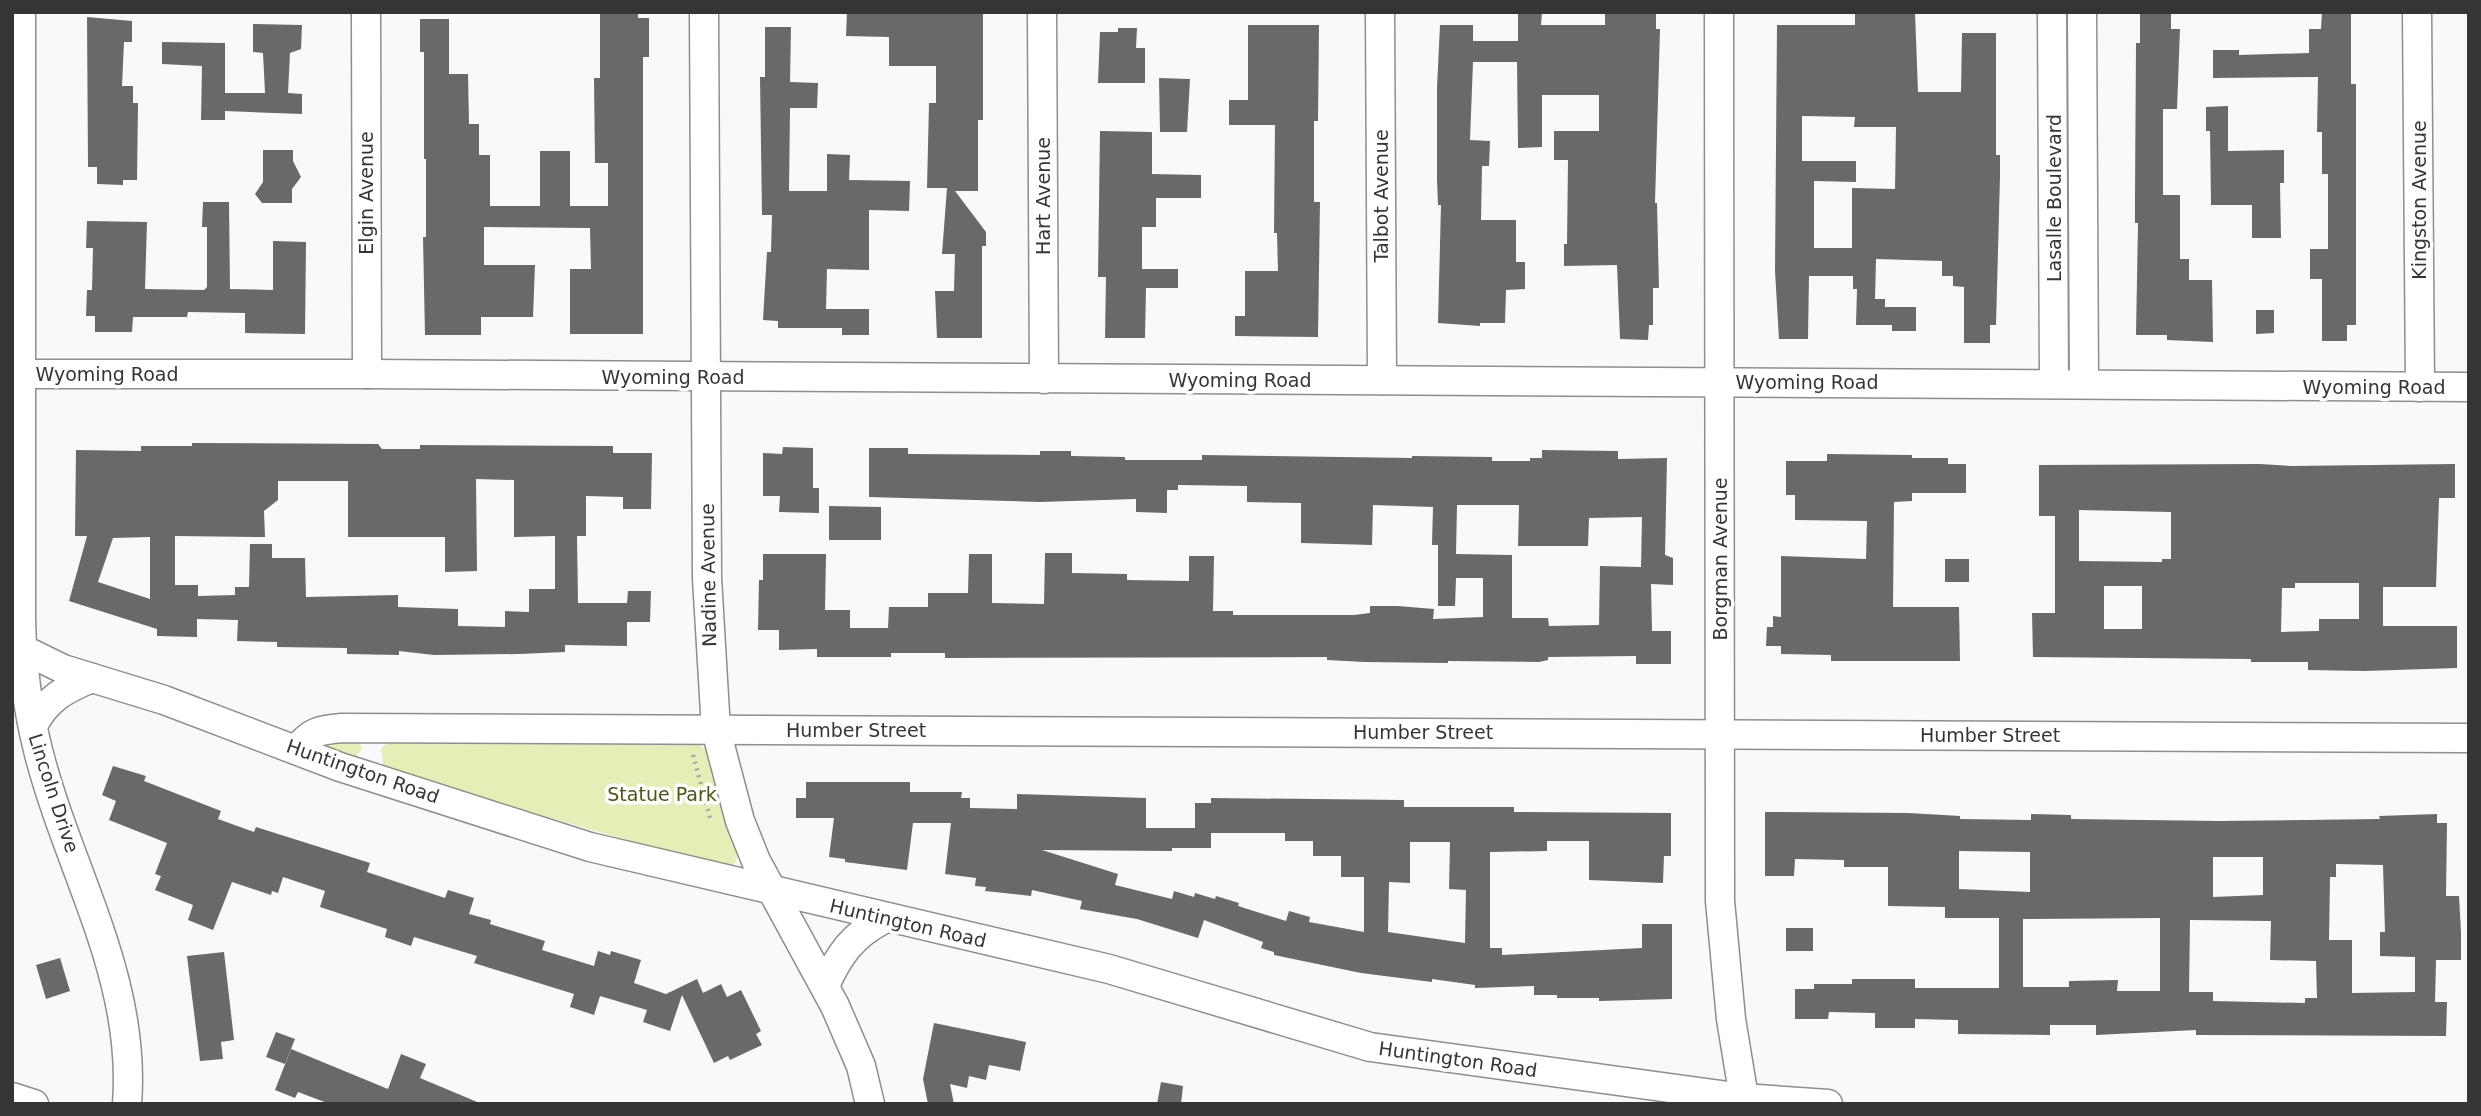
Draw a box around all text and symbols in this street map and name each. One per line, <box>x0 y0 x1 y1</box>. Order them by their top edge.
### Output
street label: Lasalle Boulevard <box>2043 114 2065 282</box>
street label: Kingston Avenue <box>2408 120 2430 280</box>
street label: Talbot Avenue <box>1370 129 1392 264</box>
street label: Elgin Avenue <box>355 131 377 255</box>
street label: Hart Avenue <box>1032 137 1054 255</box>
street label: Wyoming Road <box>36 363 178 385</box>
street label: Wyoming Road <box>602 366 744 388</box>
street label: Wyoming Road <box>1169 369 1311 391</box>
street label: Wyoming Road <box>1736 371 1878 393</box>
street label: Wyoming Road <box>2303 376 2445 398</box>
street label: Borgman Avenue <box>1709 477 1731 641</box>
street label: Nadine Avenue <box>696 503 720 647</box>
street label: Humber Street <box>786 719 926 741</box>
street label: Humber Street <box>1353 721 1493 743</box>
street label: Humber Street <box>1920 724 2060 746</box>
street label: Lincoln Drive <box>24 731 84 855</box>
street label: Huntington Road <box>284 735 442 807</box>
park label: Statue Park <box>607 783 717 805</box>
street label: Huntington Road <box>828 894 988 952</box>
street label: Huntington Road <box>1377 1037 1539 1081</box>

